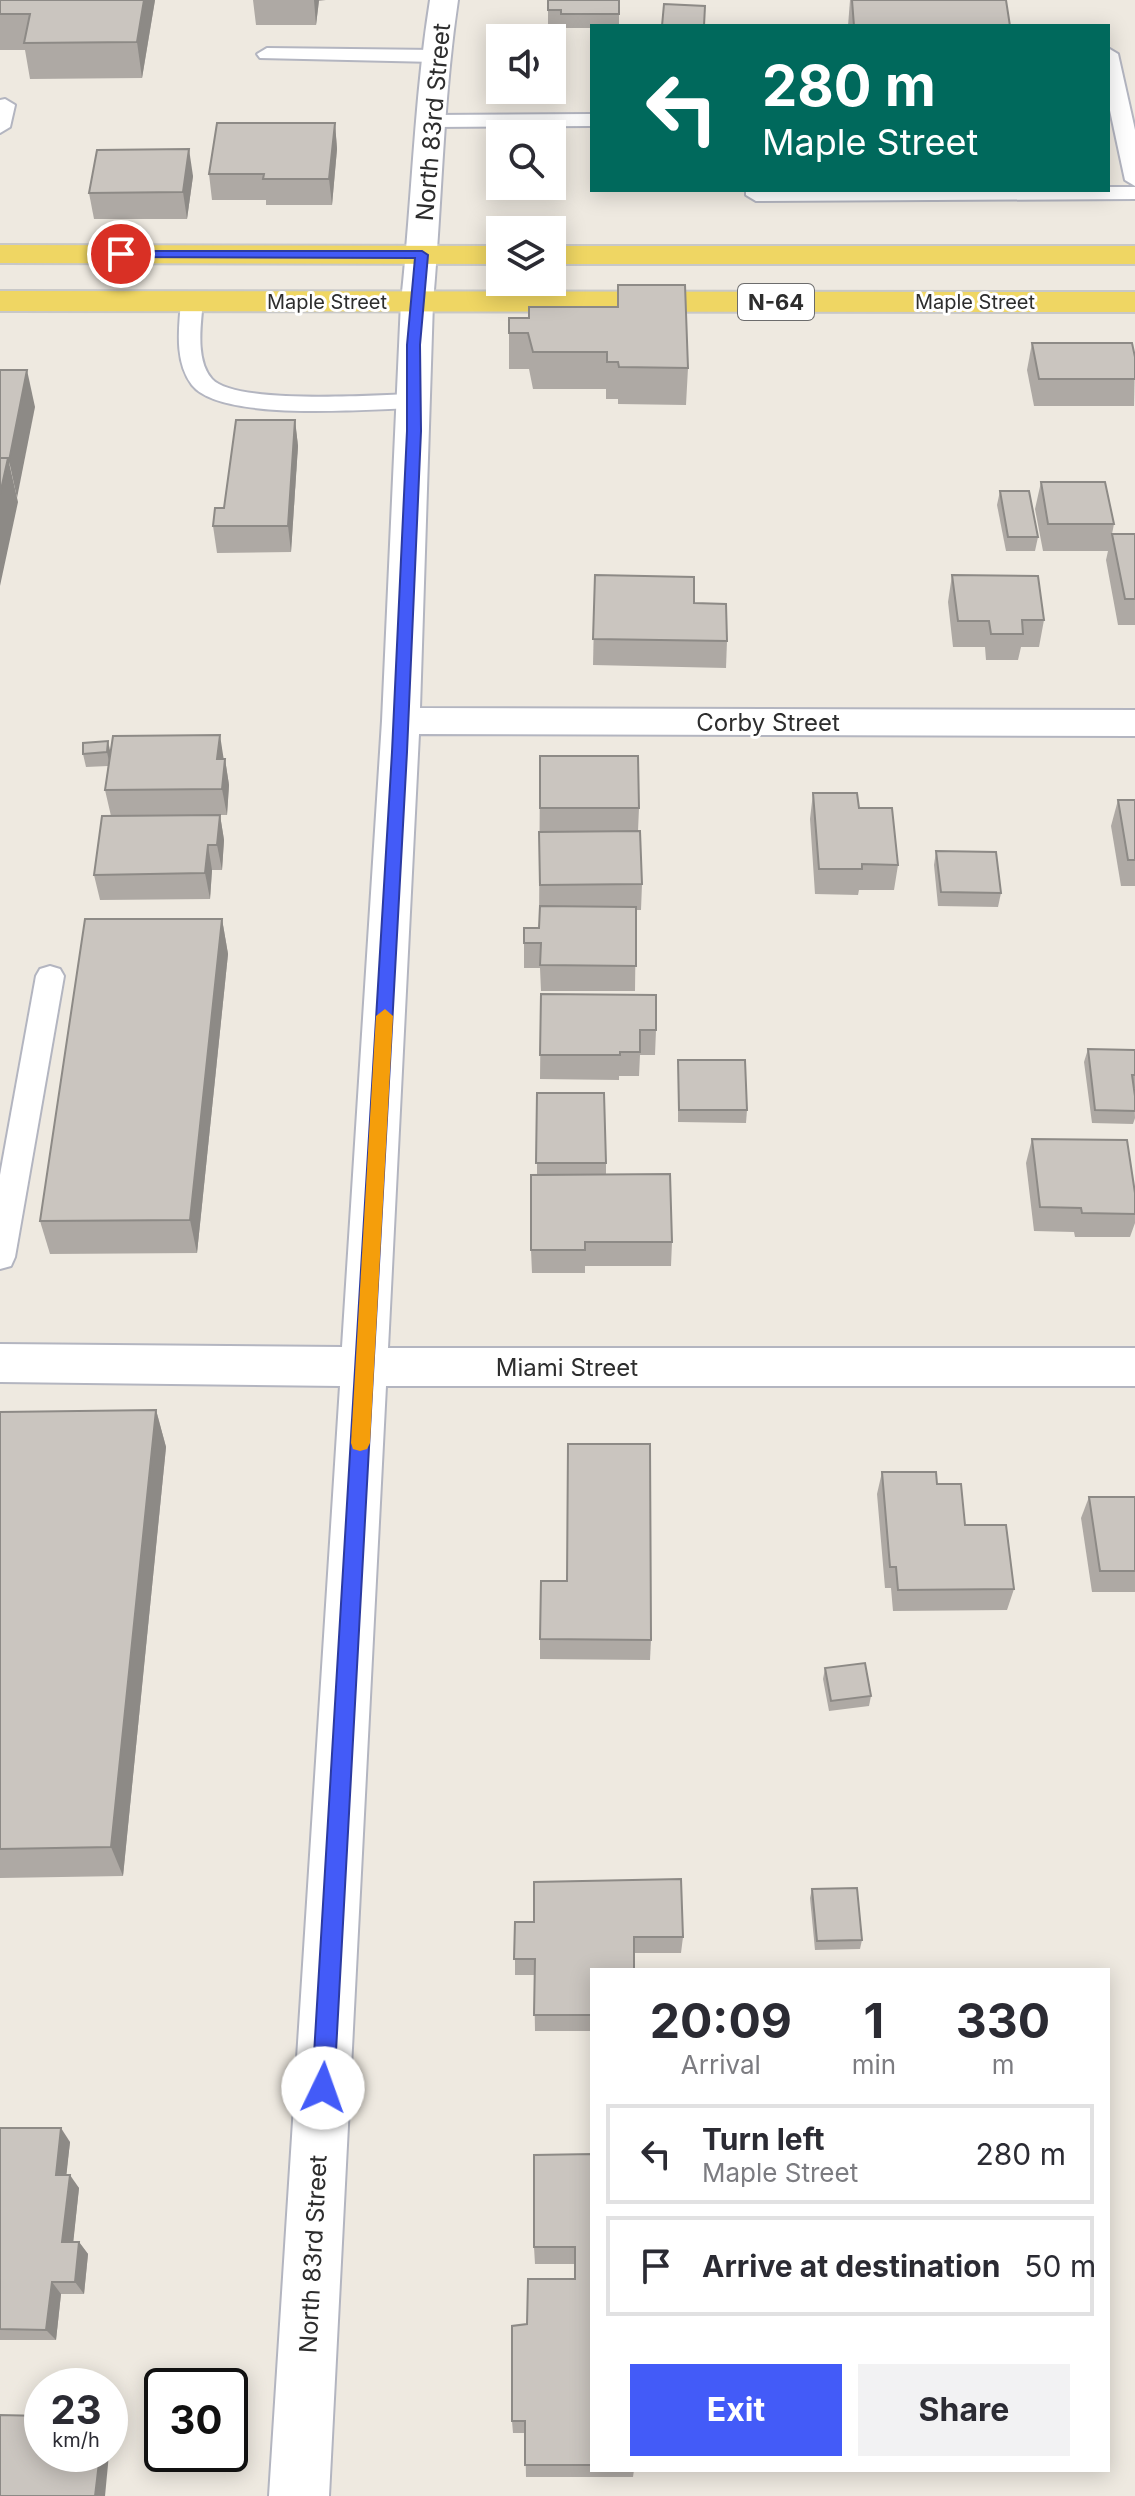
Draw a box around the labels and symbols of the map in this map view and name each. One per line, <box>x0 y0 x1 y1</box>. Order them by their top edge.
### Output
street label: North 83rd Street <box>410 22 456 222</box>
pin <box>87 220 155 288</box>
road number: N-64 <box>738 284 814 320</box>
street label: Maple Street <box>267 290 388 314</box>
street label: Maple Street <box>915 290 1036 314</box>
street label: Corby Street <box>696 708 840 737</box>
street label: Miami Street <box>496 1353 638 1382</box>
position arrow <box>281 2046 365 2130</box>
street label: North 83rd Street <box>293 2154 333 2354</box>
speed limit sign: 30 <box>144 2368 248 2472</box>

